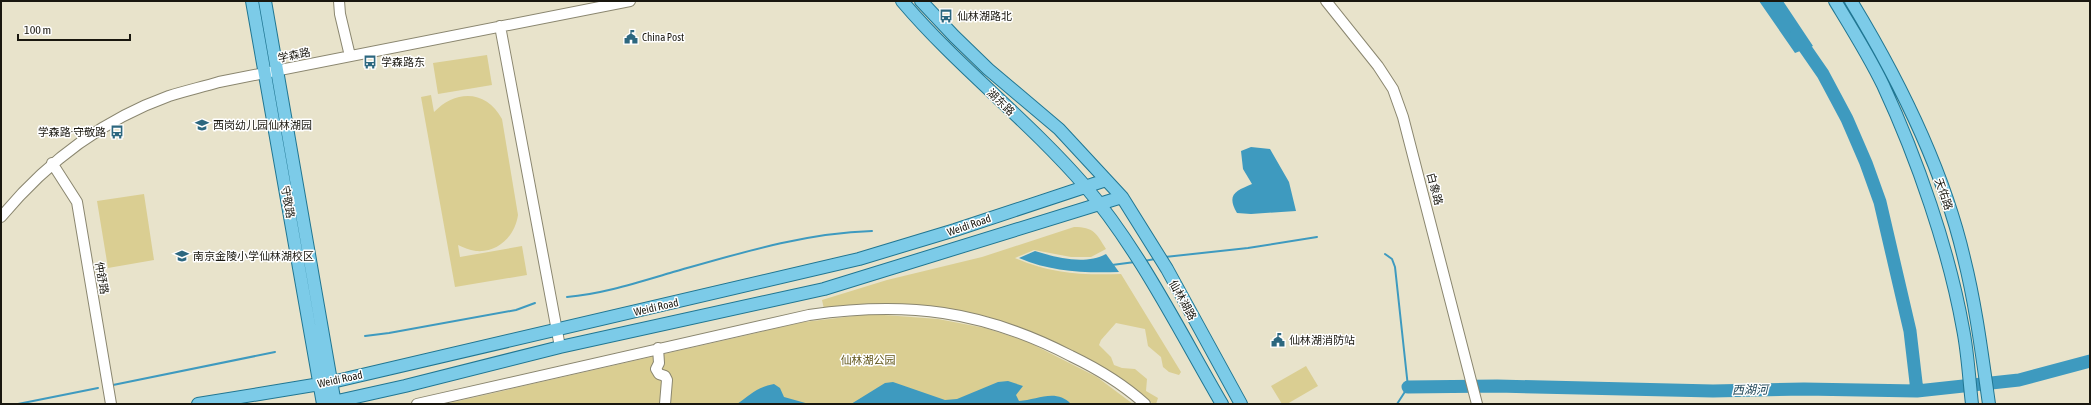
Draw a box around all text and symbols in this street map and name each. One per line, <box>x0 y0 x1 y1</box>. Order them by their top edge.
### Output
bus stop icon: 仙林湖路北 <box>938 8 954 24</box>
place label: 仙林湖路北 <box>957 10 1012 22</box>
scale bar <box>18 16 130 42</box>
text: 100 m <box>24 23 51 37</box>
public building icon: China Post <box>623 29 639 45</box>
place label: China Post <box>642 31 684 43</box>
street label: 学森路 <box>277 46 311 64</box>
bus stop icon: 学森路东 <box>362 54 378 70</box>
place label: 学森路东 <box>381 56 425 68</box>
street label: 湖东路 <box>985 86 1017 118</box>
school or university icon: 西岗幼儿园仙林湖园 <box>194 117 210 133</box>
place label: 西岗幼儿园仙林湖园 <box>213 119 312 131</box>
bus stop icon: 学森路·守敬路 <box>109 124 125 140</box>
place label: 学森路·守敬路 <box>38 126 106 138</box>
street label: 白象路 <box>1425 172 1445 206</box>
street label: 天佑路 <box>1933 176 1955 212</box>
street label: 守敬路 <box>279 185 297 219</box>
street label: Weidi Road <box>946 212 992 238</box>
school or university icon: 南京金陵小学仙林湖校区 <box>174 248 190 264</box>
place label: 南京金陵小学仙林湖校区 <box>193 250 314 262</box>
street label: 仲舒路 <box>93 261 111 295</box>
street label: 仙林湖路 <box>1167 278 1199 322</box>
street label: Weidi Road <box>633 296 679 318</box>
public building icon: 仙林湖消防站 <box>1270 332 1286 348</box>
place label: 仙林湖消防站 <box>1289 334 1355 346</box>
park label: 仙林湖公园 <box>841 354 896 366</box>
street label: Weidi Road <box>317 368 363 390</box>
water label: 西湖河 <box>1732 383 1770 397</box>

